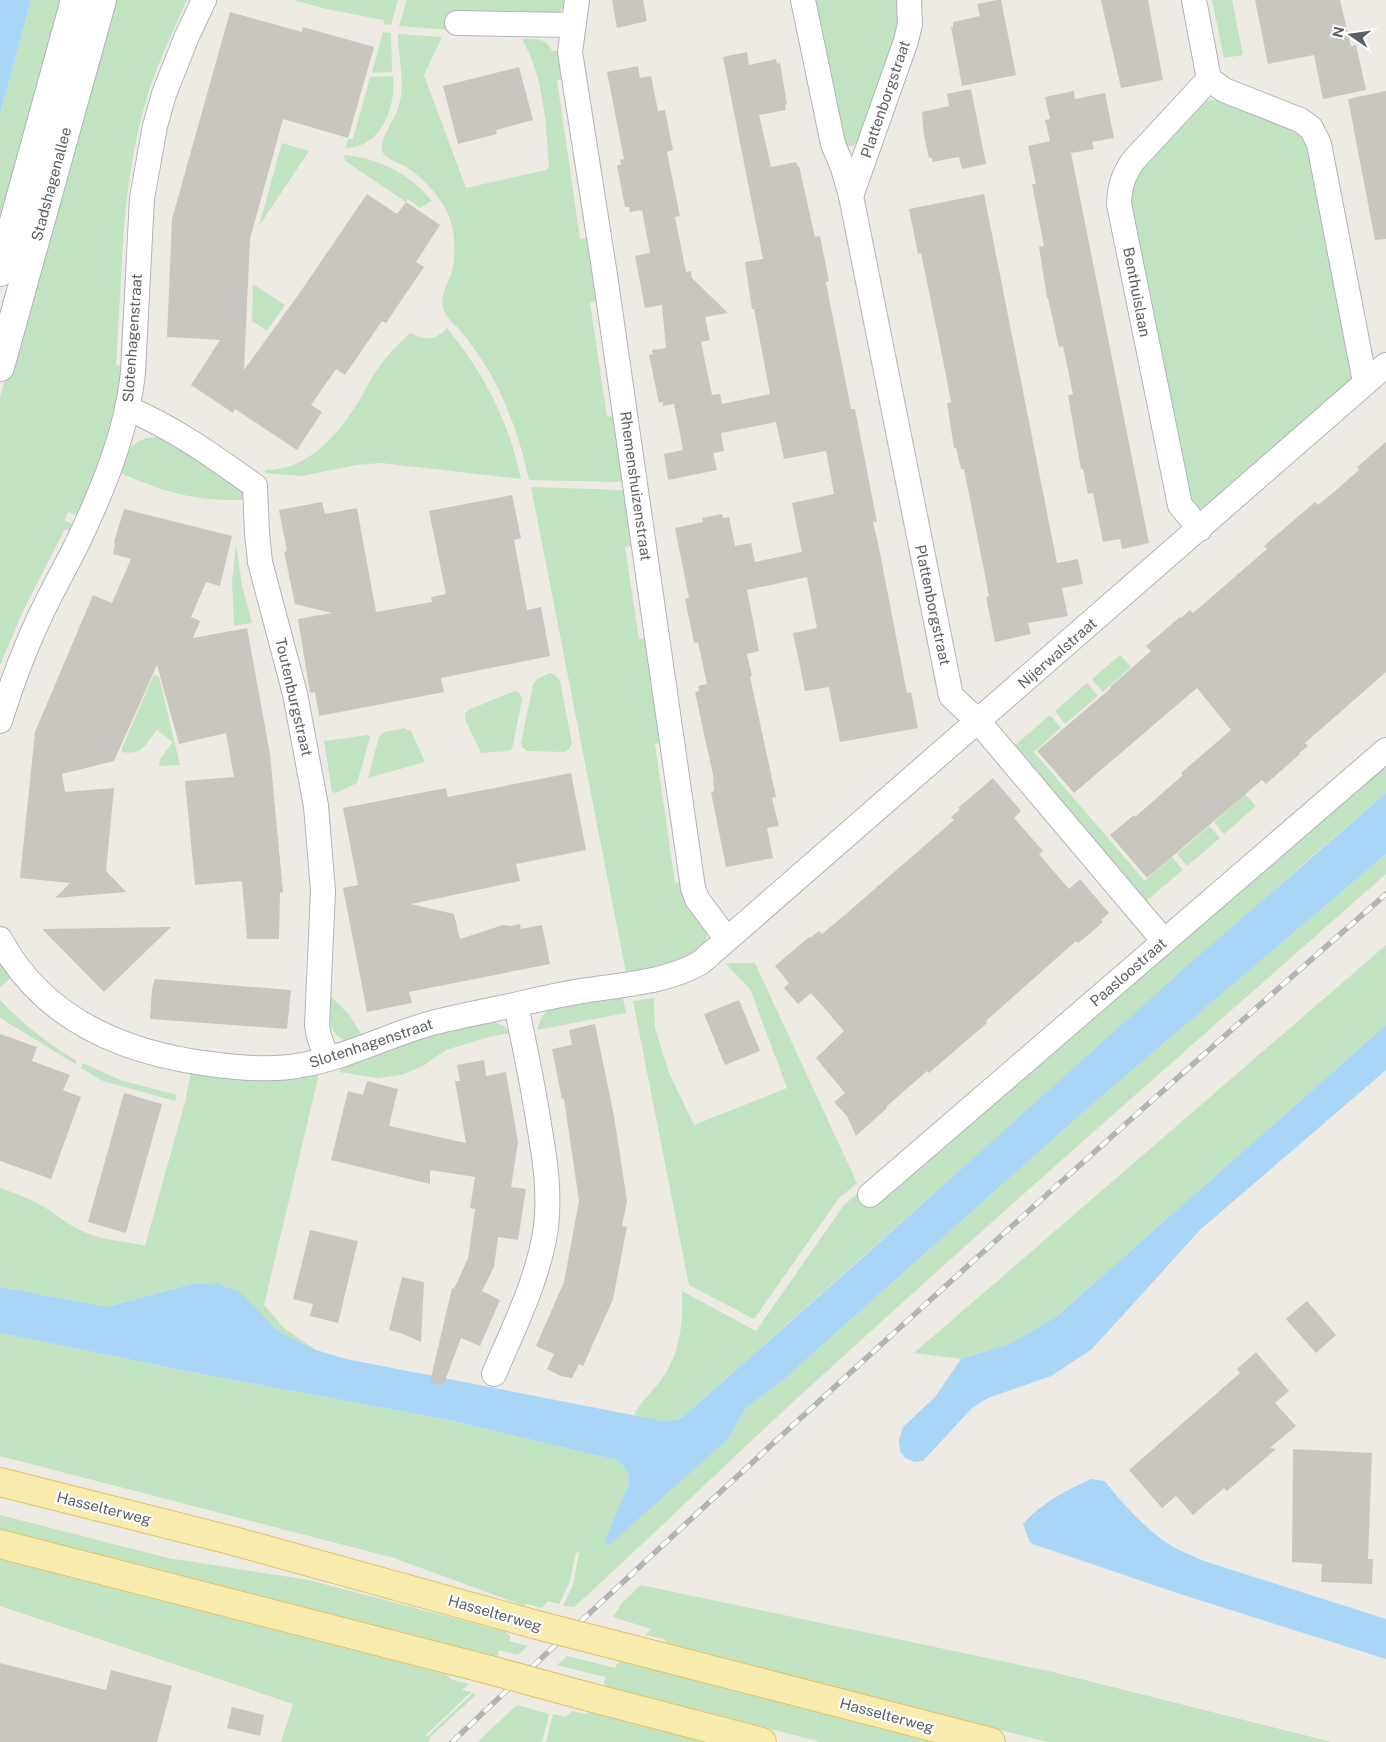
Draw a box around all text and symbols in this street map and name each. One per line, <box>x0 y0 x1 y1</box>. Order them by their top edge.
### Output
north arrow <box>1326 10 1376 60</box>
text: N <box>1329 25 1347 39</box>
street label: Plattenborgstraat <box>857 38 913 160</box>
street label: Stadshagenallee <box>28 125 74 243</box>
street label: Benthuislaan <box>1120 246 1154 338</box>
street label: Slotenhagenstraat <box>119 273 145 403</box>
street label: Rhemenshuizenstraat <box>617 410 655 562</box>
street label: Plattenborgstraat <box>912 543 954 667</box>
street label: Nijerwalstraat <box>1014 614 1100 692</box>
street label: Toutenburgstraat <box>272 636 316 758</box>
street label: Paasloostraat <box>1086 934 1170 1010</box>
street label: Slotenhagenstraat <box>307 1015 435 1071</box>
street label: Hasselterweg <box>55 1488 153 1528</box>
street label: Hasselterweg <box>446 1591 544 1635</box>
street label: Hasselterweg <box>838 1694 936 1736</box>

